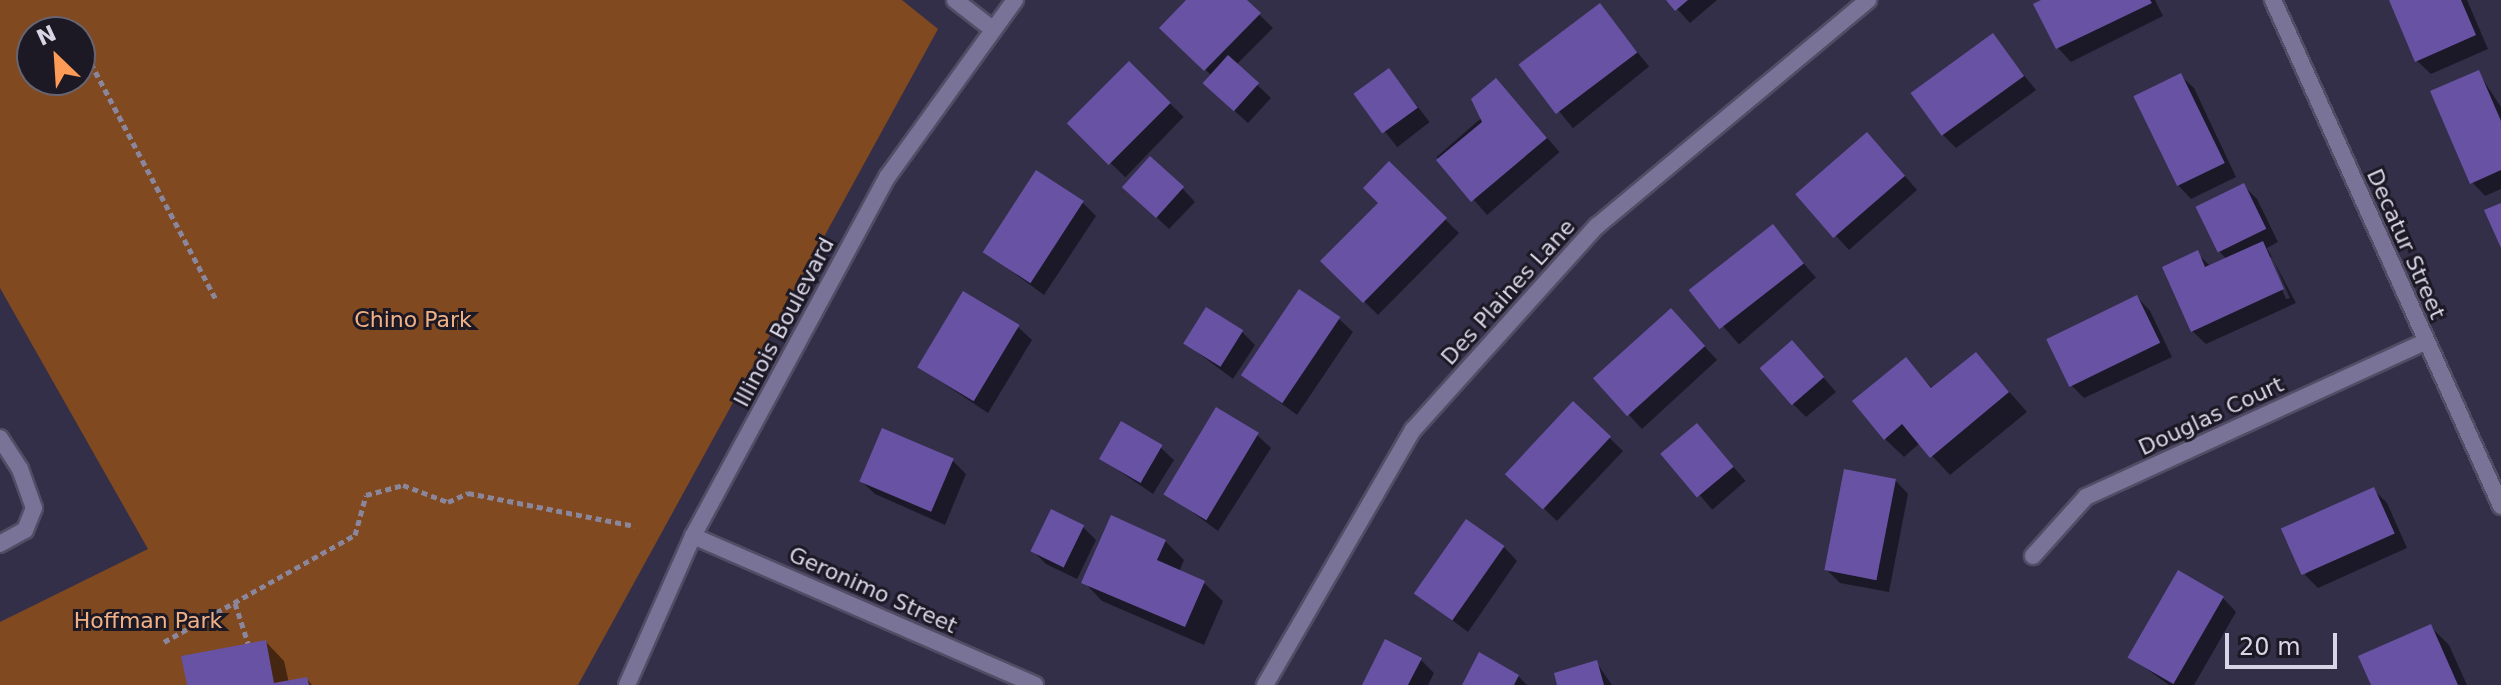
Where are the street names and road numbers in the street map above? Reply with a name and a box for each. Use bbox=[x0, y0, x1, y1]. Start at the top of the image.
street label: Decatur Street bbox=[2361, 165, 2451, 323]
street label: Des Plaines Lane bbox=[1436, 214, 1580, 370]
street label: Illinois Boulevard bbox=[728, 233, 840, 411]
street label: Douglas Court bbox=[2134, 371, 2288, 461]
street label: Geronimo Street bbox=[785, 541, 961, 639]

